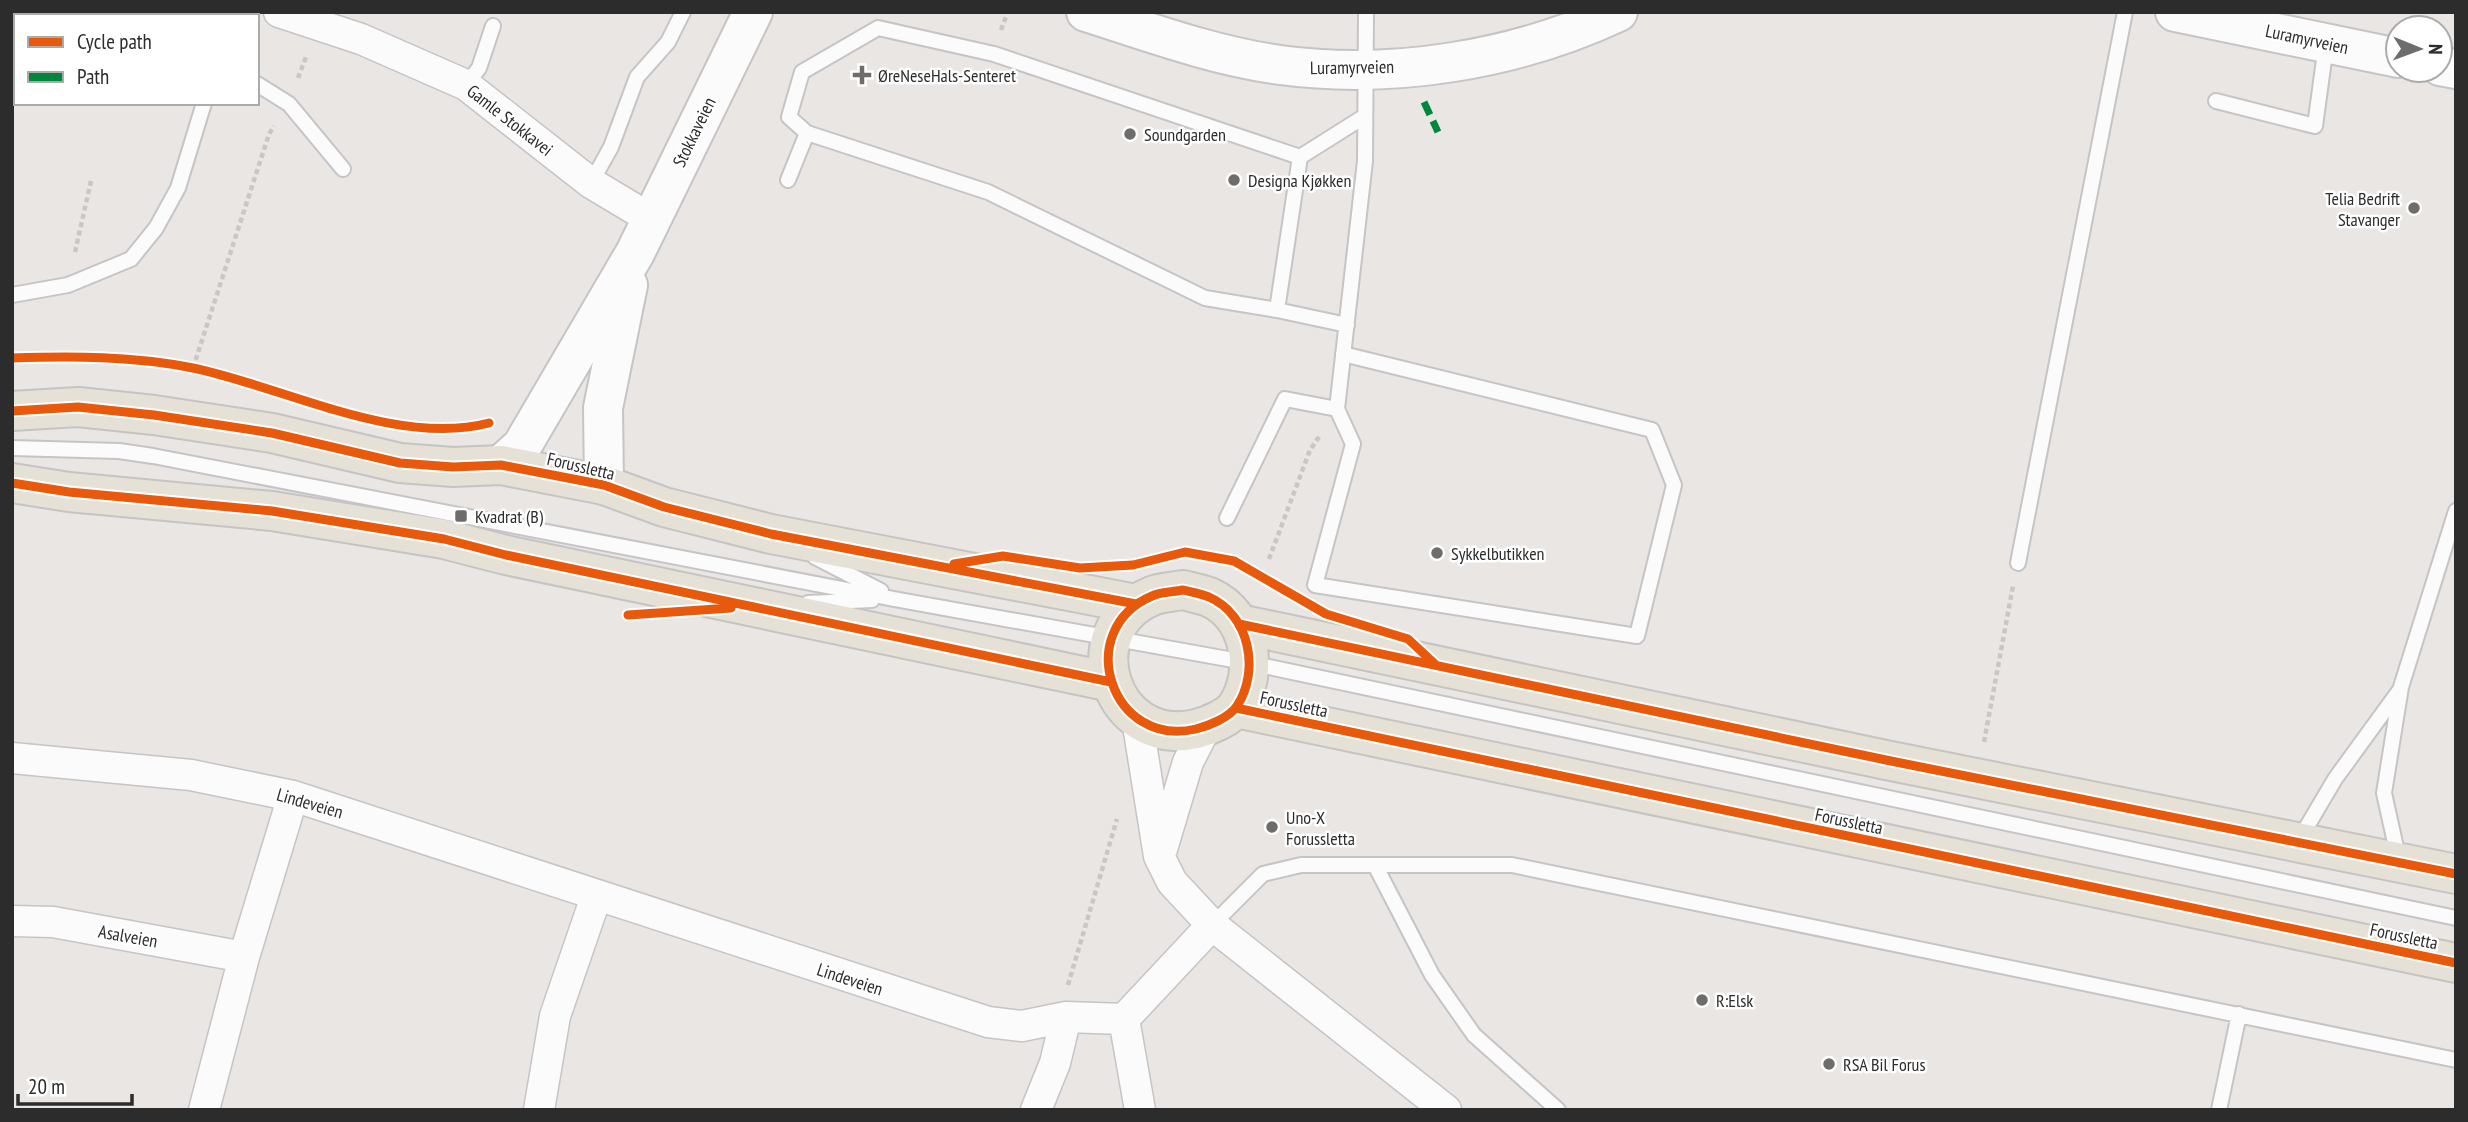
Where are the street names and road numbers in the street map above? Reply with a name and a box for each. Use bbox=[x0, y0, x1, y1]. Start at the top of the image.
street label: Luramyrveien bbox=[2263, 19, 2351, 59]
street label: Luramyrveien bbox=[1310, 55, 1394, 79]
street label: Gamle Stokkavei bbox=[462, 79, 558, 161]
street label: Stokkaveien bbox=[667, 93, 721, 171]
street label: Forussletta bbox=[545, 447, 617, 485]
street label: Forussletta bbox=[1258, 686, 1330, 722]
street label: Lindeveien bbox=[274, 783, 346, 823]
street label: Forussletta bbox=[1813, 803, 1885, 839]
street label: Forussletta bbox=[2368, 918, 2440, 954]
street label: Asalveien bbox=[97, 919, 159, 953]
street label: Lindeveien bbox=[814, 958, 886, 1000]

